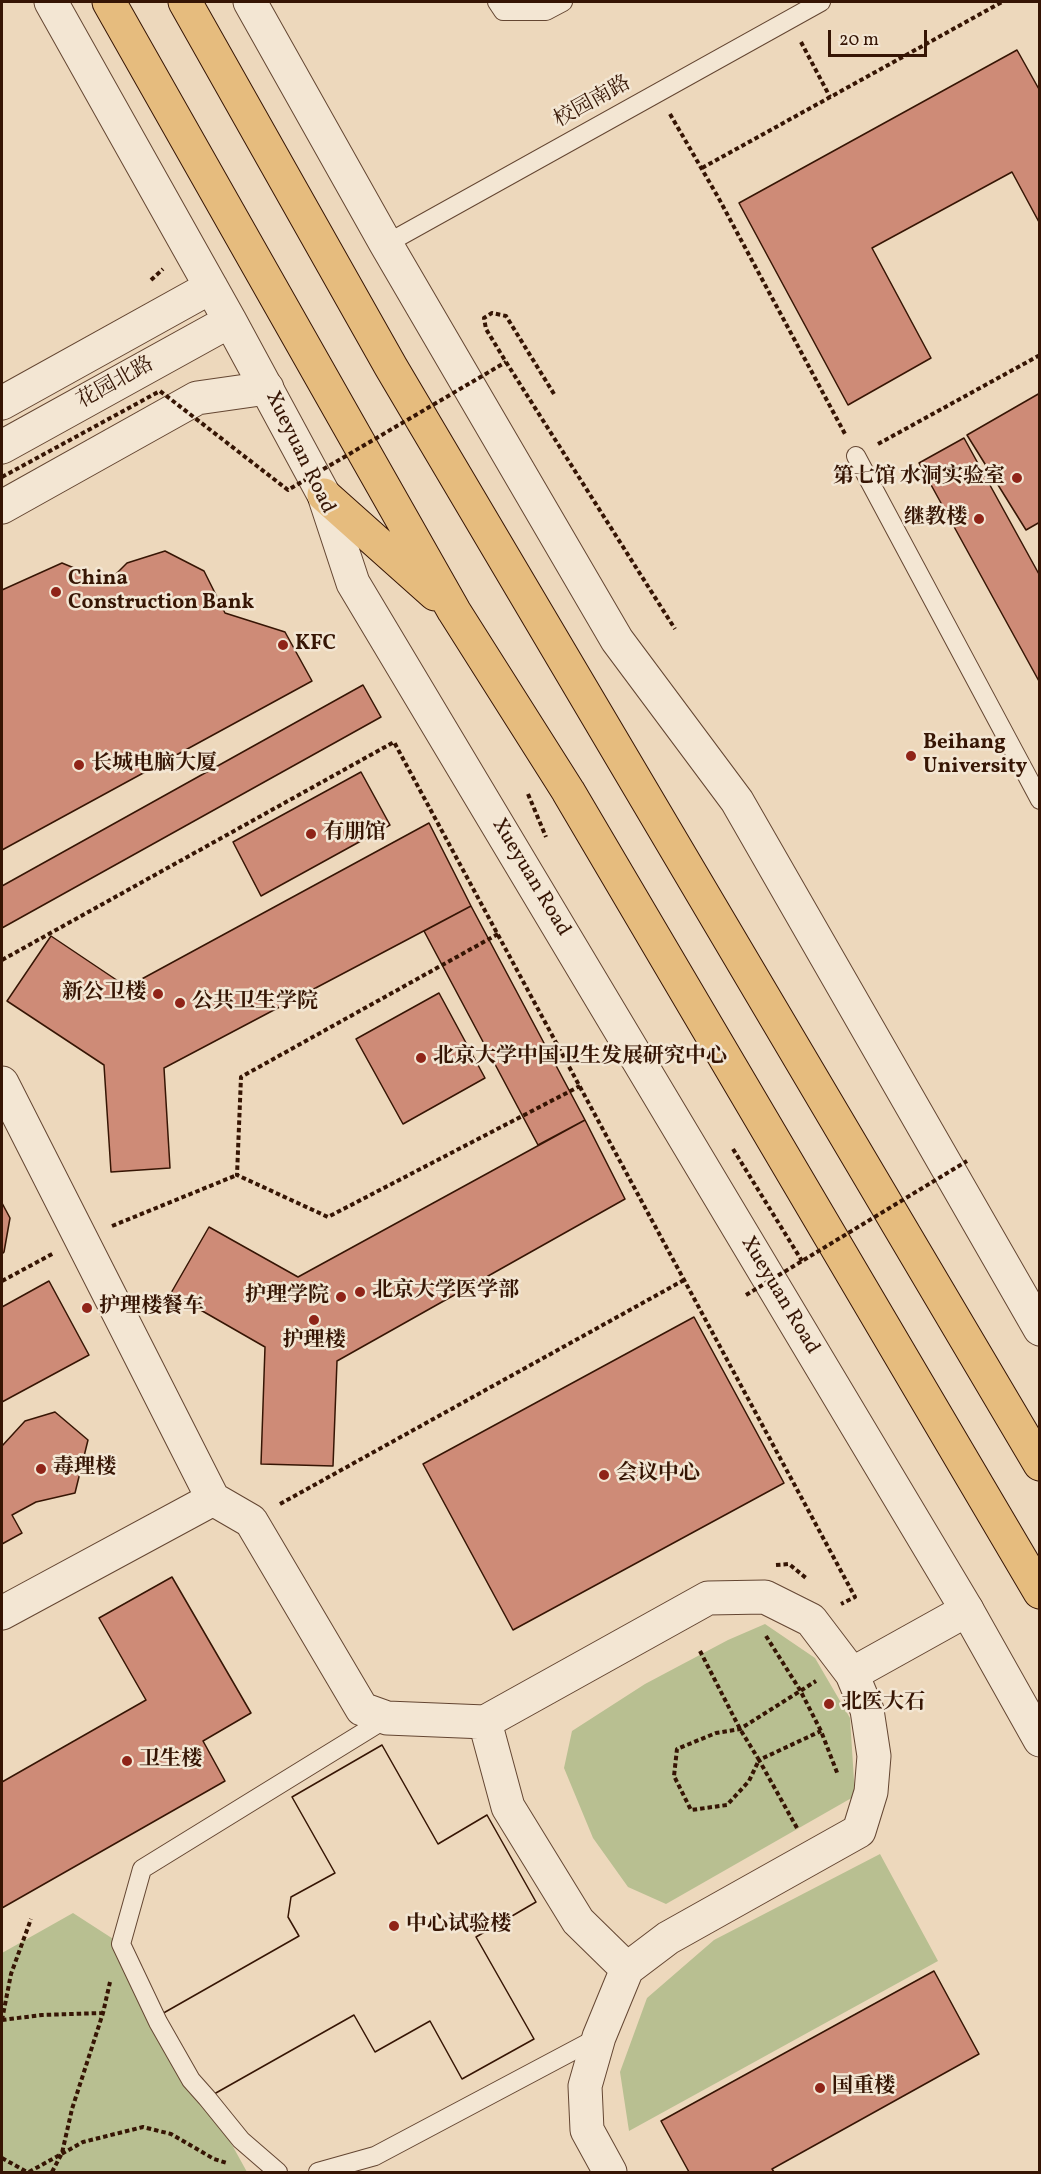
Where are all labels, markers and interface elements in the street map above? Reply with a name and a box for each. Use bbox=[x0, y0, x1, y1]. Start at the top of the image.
scale bar bbox=[831, 18, 930, 56]
text: 20 m bbox=[839, 28, 879, 53]
street label: 校园南路 bbox=[550, 72, 636, 134]
street label: 花园北路 bbox=[73, 353, 159, 415]
street label: Xueyuan Road bbox=[259, 388, 339, 518]
place label: 第七馆 水洞实验室 bbox=[833, 465, 1005, 491]
marker: 第七馆 水洞实验室 bbox=[1010, 471, 1024, 485]
place label: 继教楼 bbox=[904, 506, 967, 532]
marker: 继教楼 bbox=[972, 512, 986, 526]
place label: China Construction Bank bbox=[68, 567, 254, 617]
marker: China Construction Bank bbox=[49, 585, 63, 599]
place label: KFC bbox=[295, 632, 336, 658]
marker: KFC bbox=[276, 638, 290, 652]
place label: Beihang University bbox=[923, 731, 1027, 781]
marker: Beihang University bbox=[904, 749, 918, 763]
place label: 长城电脑大厦 bbox=[91, 752, 217, 778]
marker: 长城电脑大厦 bbox=[72, 758, 86, 772]
street label: Xueyuan Road bbox=[485, 815, 575, 941]
place label: 有朋馆 bbox=[323, 821, 386, 847]
marker: 有朋馆 bbox=[304, 827, 318, 841]
place label: 新公卫楼 bbox=[62, 981, 146, 1007]
marker: 新公卫楼 bbox=[151, 987, 165, 1001]
place label: 公共卫生学院 bbox=[192, 990, 318, 1016]
marker: 公共卫生学院 bbox=[173, 996, 187, 1010]
place label: 北京大学中国卫生发展研究中心 bbox=[433, 1045, 727, 1071]
marker: 北京大学中国卫生发展研究中心 bbox=[414, 1051, 428, 1065]
street label: Xueyuan Road bbox=[734, 1233, 824, 1359]
place label: 北京大学医学部 bbox=[372, 1279, 519, 1305]
place label: 护理学院 bbox=[245, 1284, 329, 1310]
marker: 北京大学医学部 bbox=[353, 1285, 367, 1299]
marker: 护理学院 bbox=[334, 1290, 348, 1304]
place label: 护理楼餐车 bbox=[99, 1295, 204, 1321]
marker: 护理楼餐车 bbox=[80, 1301, 94, 1315]
marker: 护理楼 bbox=[307, 1313, 321, 1327]
place label: 护理楼 bbox=[283, 1329, 345, 1355]
place label: 毒理楼 bbox=[53, 1456, 116, 1482]
marker: 毒理楼 bbox=[34, 1462, 48, 1476]
place label: 会议中心 bbox=[616, 1462, 700, 1488]
marker: 会议中心 bbox=[597, 1468, 611, 1482]
place label: 北医大石 bbox=[841, 1691, 925, 1717]
marker: 北医大石 bbox=[822, 1697, 836, 1711]
place label: 卫生楼 bbox=[139, 1748, 202, 1774]
marker: 卫生楼 bbox=[120, 1754, 134, 1768]
place label: 中心试验楼 bbox=[406, 1913, 511, 1939]
marker: 中心试验楼 bbox=[387, 1919, 401, 1933]
place label: 国重楼 bbox=[832, 2075, 895, 2101]
marker: 国重楼 bbox=[813, 2081, 827, 2095]

